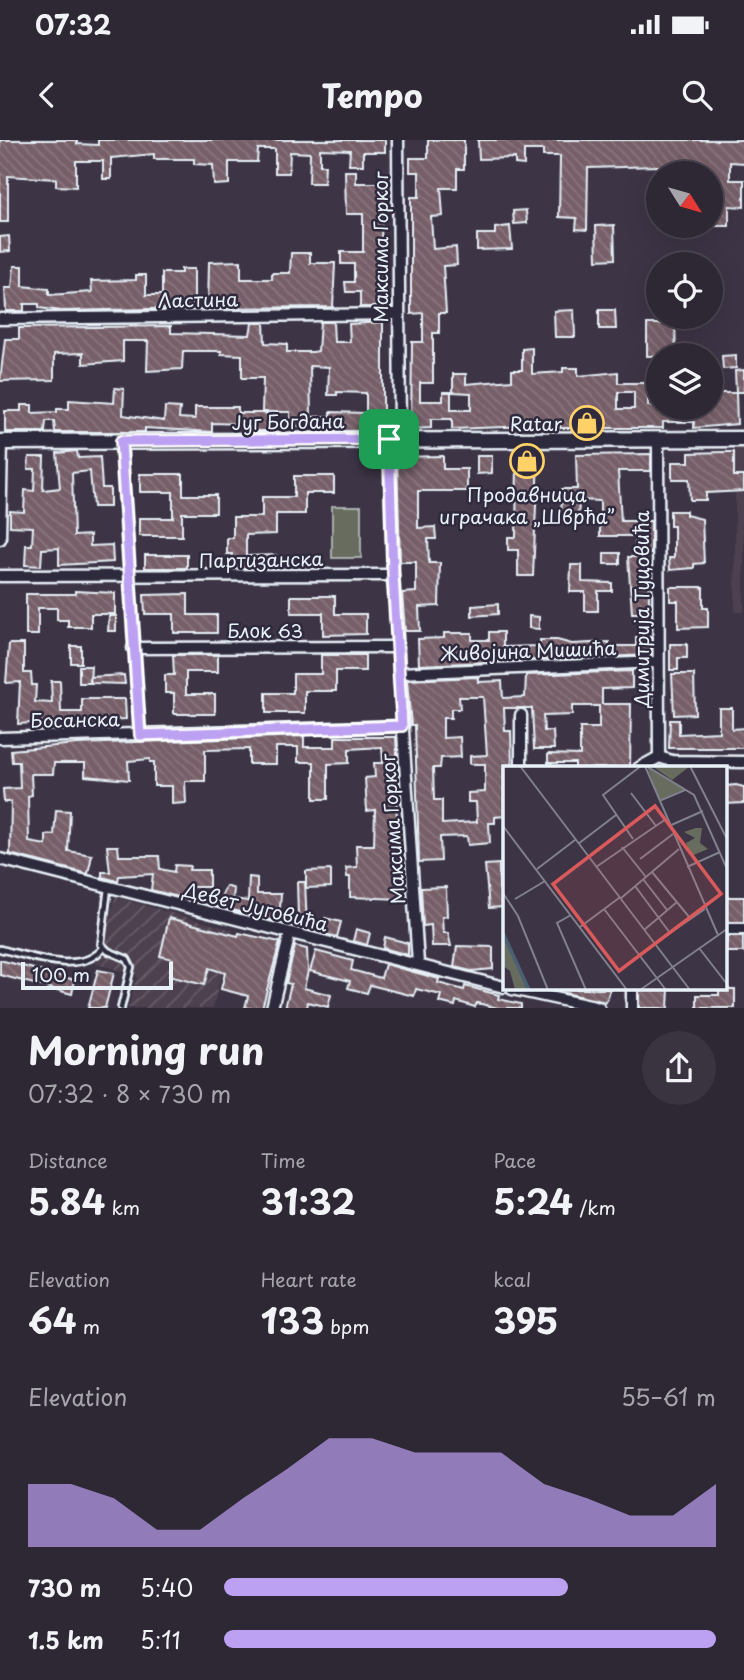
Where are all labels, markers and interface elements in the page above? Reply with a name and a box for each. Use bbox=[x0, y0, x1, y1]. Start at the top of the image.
text: 07:32 bbox=[35, 5, 111, 44]
text: Tempo bbox=[321, 71, 423, 119]
icon: back bbox=[28, 76, 66, 114]
icon: search bbox=[678, 76, 716, 114]
north arrow bbox=[646, 161, 723, 238]
map controls bbox=[646, 161, 723, 420]
street label: Максима Горког bbox=[366, 171, 394, 322]
button: locate bbox=[646, 252, 723, 329]
street label: Ластина bbox=[158, 284, 238, 314]
button: layers bbox=[646, 343, 723, 420]
shop icon: Ratar bbox=[568, 404, 606, 442]
street label: Југ Богдана bbox=[231, 406, 345, 436]
pin bbox=[359, 409, 419, 469]
place label: Ratar bbox=[510, 409, 562, 437]
icon: arrive bbox=[370, 420, 408, 458]
shop icon: Продавница играчака „Шврћа” bbox=[508, 442, 546, 480]
place label: Продавница играчака „Шврћа” bbox=[439, 480, 615, 530]
street label: Димитрија Туцовића bbox=[627, 510, 655, 708]
street label: Партизанска bbox=[199, 544, 323, 574]
street label: Блок 63 bbox=[227, 616, 303, 644]
street label: Живојина Мишића bbox=[439, 633, 617, 667]
street label: Босанска bbox=[30, 704, 120, 734]
street label: Максима Горког bbox=[373, 752, 411, 905]
inset map bbox=[503, 766, 726, 990]
street label: Девет Југовића bbox=[180, 874, 331, 937]
scale bar bbox=[21, 959, 173, 991]
text: 100 m bbox=[32, 960, 90, 988]
text: Morning run bbox=[28, 1021, 264, 1078]
button: share bbox=[642, 1031, 716, 1105]
text: 07:32 · 8 × 730 m bbox=[28, 1076, 231, 1111]
text: Distance bbox=[28, 1146, 108, 1174]
text: Time bbox=[261, 1146, 306, 1174]
text: Pace bbox=[493, 1146, 536, 1174]
text: 5.84 bbox=[28, 1174, 105, 1227]
text: 31:32 bbox=[261, 1174, 356, 1227]
text: 5:24 bbox=[493, 1174, 573, 1227]
text: km bbox=[105, 1193, 140, 1221]
text: /km bbox=[573, 1193, 616, 1221]
text: Elevation bbox=[28, 1265, 110, 1293]
text: Heart rate bbox=[261, 1265, 357, 1293]
text: kcal bbox=[493, 1265, 531, 1293]
text: 64 bbox=[28, 1293, 76, 1346]
text: 133 bbox=[261, 1293, 324, 1346]
text: 395 bbox=[493, 1293, 559, 1346]
text: m bbox=[76, 1312, 100, 1340]
text: bpm bbox=[324, 1312, 370, 1340]
text: Elevation bbox=[28, 1379, 127, 1414]
text: 55–61 m bbox=[621, 1379, 716, 1414]
text: 730 m bbox=[28, 1570, 101, 1605]
text: 5:40 bbox=[140, 1570, 193, 1605]
text: 1.5 km bbox=[28, 1622, 104, 1657]
text: 5:11 bbox=[140, 1622, 181, 1657]

